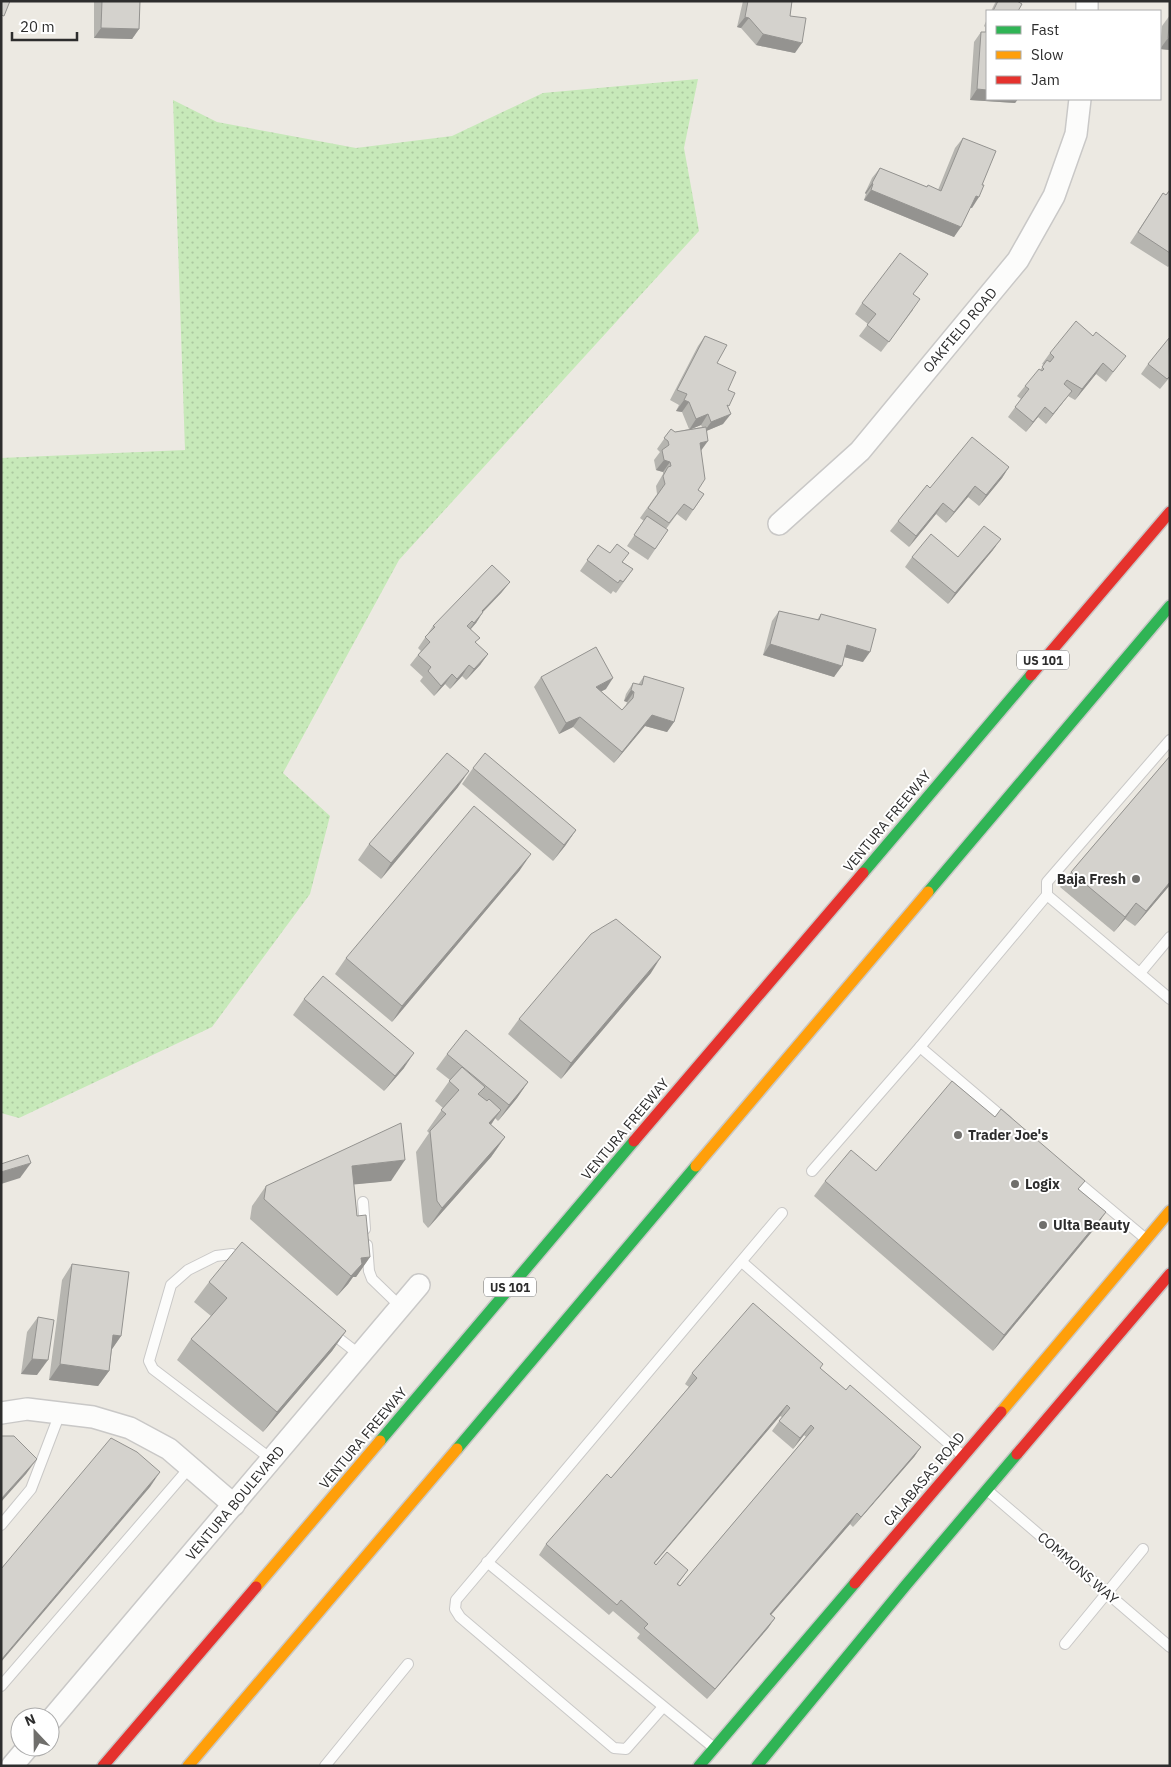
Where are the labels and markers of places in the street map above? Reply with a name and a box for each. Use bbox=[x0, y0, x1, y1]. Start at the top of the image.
place label: Baja Fresh bbox=[1057, 870, 1126, 888]
marker: Baja Fresh bbox=[1130, 873, 1142, 885]
place label: Trader Joe's bbox=[968, 1126, 1048, 1144]
marker: Trader Joe's bbox=[952, 1129, 964, 1141]
place label: Logix bbox=[1025, 1175, 1060, 1193]
marker: Logix bbox=[1009, 1178, 1021, 1190]
place label: Ulta Beauty bbox=[1053, 1216, 1130, 1234]
marker: Ulta Beauty bbox=[1037, 1219, 1049, 1231]

